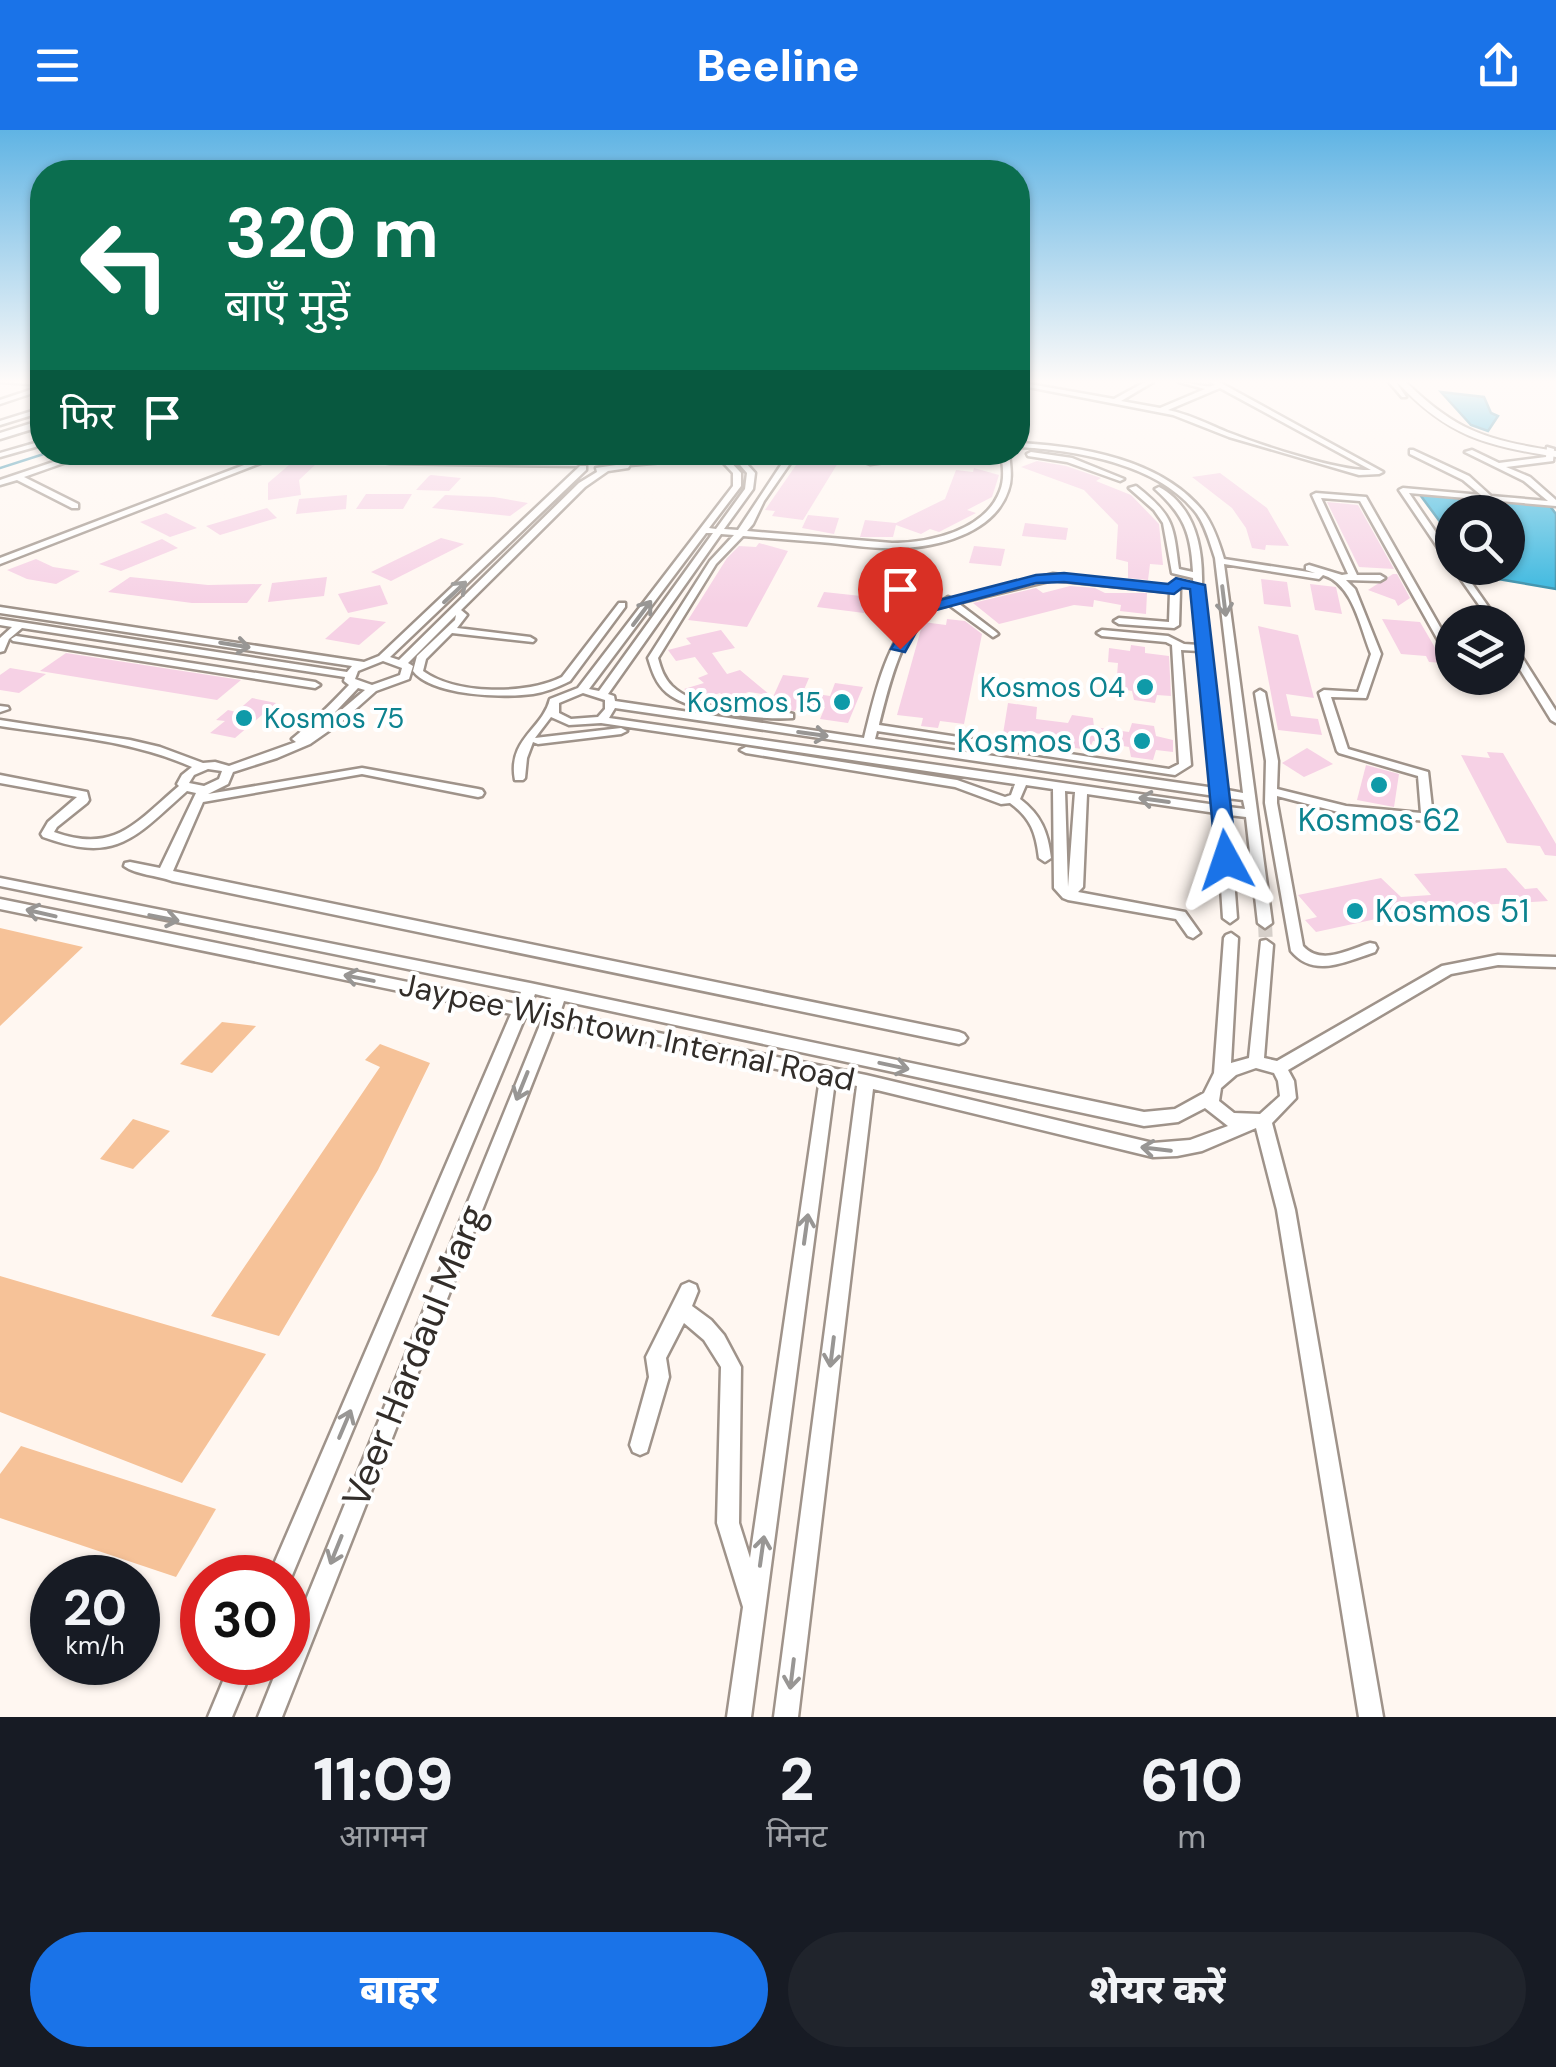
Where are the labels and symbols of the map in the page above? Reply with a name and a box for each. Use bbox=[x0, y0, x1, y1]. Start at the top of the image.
pin bbox=[858, 547, 943, 650]
one-way arrow bbox=[442, 581, 467, 604]
one-way arrow bbox=[1215, 584, 1234, 616]
one-way arrow bbox=[632, 600, 653, 627]
one-way arrow bbox=[218, 637, 251, 655]
place label: Kosmos 04 bbox=[980, 669, 1125, 706]
marker: Kosmos 04 bbox=[1134, 676, 1156, 698]
place label: Kosmos 15 bbox=[687, 684, 822, 721]
marker: Kosmos 15 bbox=[831, 691, 853, 713]
place label: Kosmos 75 bbox=[264, 700, 404, 737]
marker: Kosmos 75 bbox=[233, 707, 255, 729]
place label: Kosmos 03 bbox=[956, 720, 1122, 762]
one-way arrow bbox=[796, 725, 828, 743]
marker: Kosmos 03 bbox=[1131, 730, 1153, 752]
marker: Kosmos 62 bbox=[1368, 774, 1390, 796]
one-way arrow bbox=[1138, 791, 1170, 809]
place label: Kosmos 62 bbox=[1298, 799, 1460, 841]
position arrow bbox=[1174, 808, 1278, 912]
place label: Kosmos 51 bbox=[1375, 890, 1529, 932]
marker: Kosmos 51 bbox=[1344, 900, 1366, 922]
one-way arrow bbox=[26, 903, 58, 921]
one-way arrow bbox=[147, 909, 179, 928]
street label: Jaypee Wishtown Internal Road bbox=[395, 963, 859, 1101]
one-way arrow bbox=[344, 967, 376, 986]
one-way arrow bbox=[877, 1058, 909, 1077]
one-way arrow bbox=[512, 1070, 530, 1100]
one-way arrow bbox=[1140, 1139, 1172, 1158]
street label: Veer Hardaul Marg bbox=[330, 1197, 498, 1515]
one-way arrow bbox=[798, 1213, 816, 1246]
one-way arrow bbox=[822, 1335, 841, 1367]
one-way arrow bbox=[337, 1409, 355, 1440]
one-way arrow bbox=[326, 1534, 344, 1565]
one-way arrow bbox=[753, 1535, 771, 1568]
speed limit sign: 30 bbox=[180, 1555, 310, 1685]
one-way arrow bbox=[782, 1658, 801, 1690]

